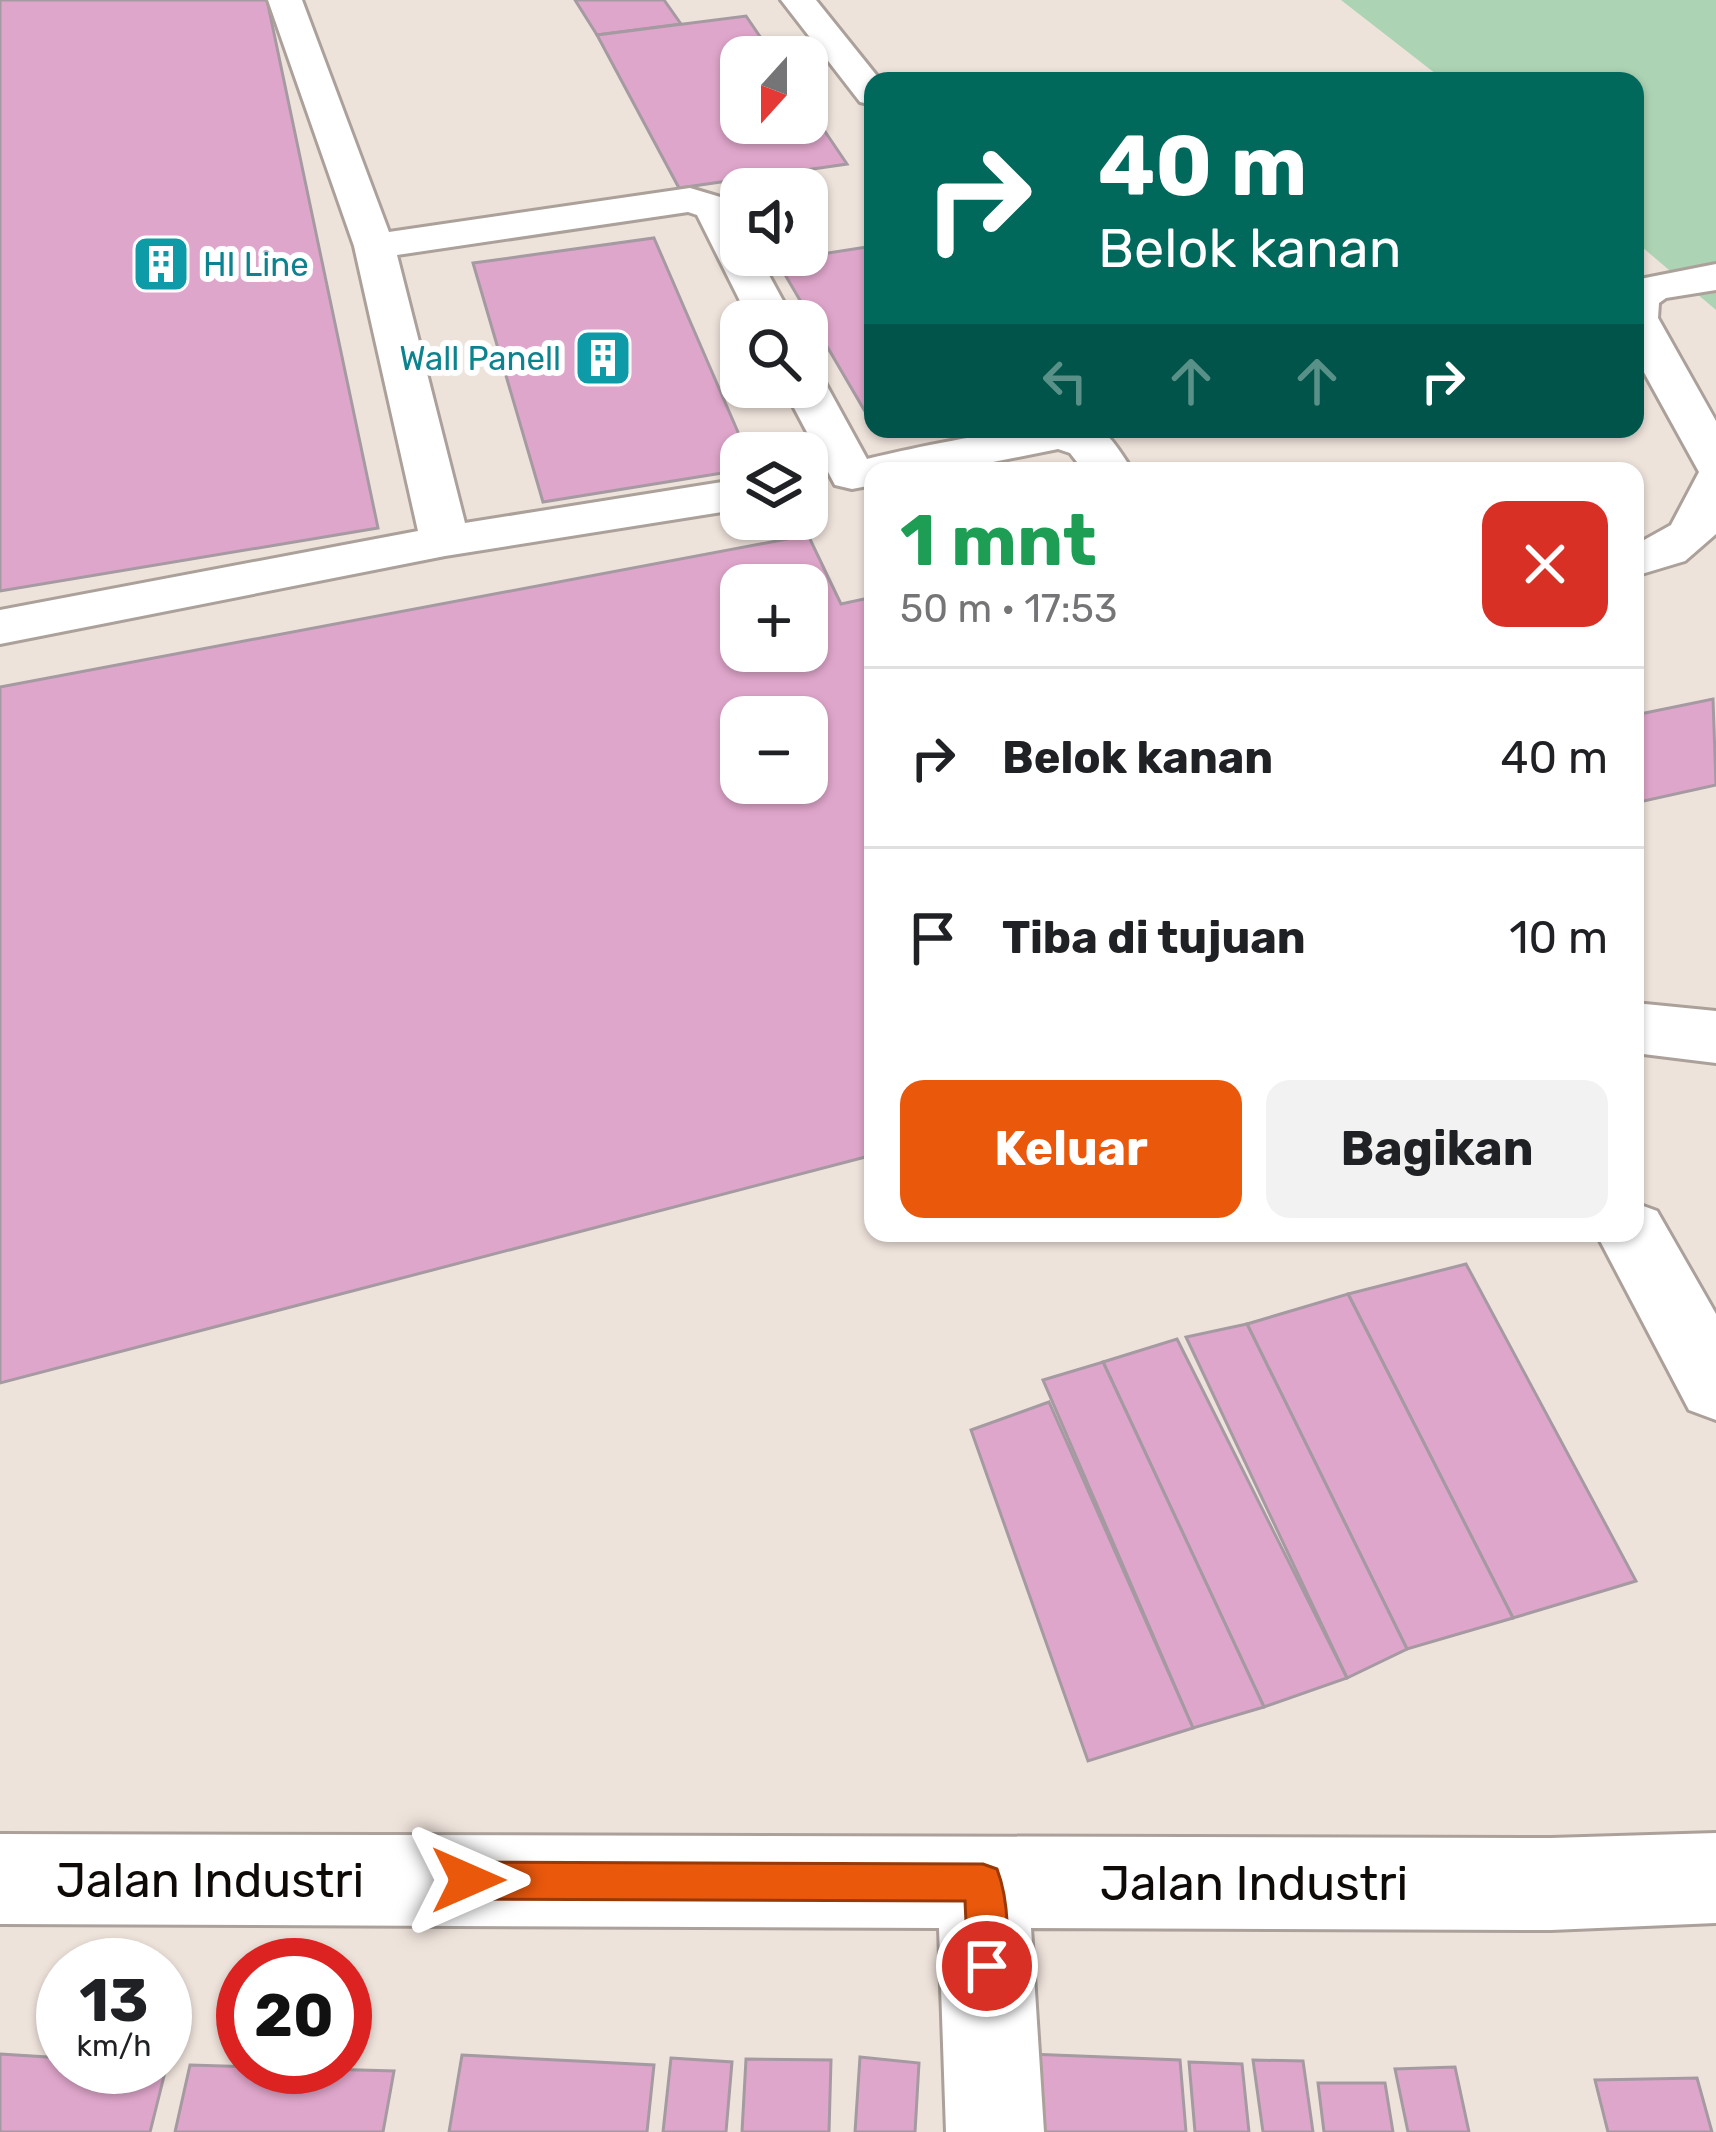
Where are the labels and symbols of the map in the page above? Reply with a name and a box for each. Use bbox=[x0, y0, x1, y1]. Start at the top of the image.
north arrow bbox=[720, 36, 828, 144]
building icon: HI Line bbox=[130, 233, 192, 295]
place label: HI Line bbox=[203, 245, 309, 284]
building icon: Wall Panell bbox=[572, 327, 634, 389]
place label: Wall Panell bbox=[399, 339, 561, 378]
position arrow bbox=[405, 1817, 531, 1943]
street label: Jalan Industri bbox=[56, 1852, 364, 1909]
street label: Jalan Industri bbox=[1100, 1855, 1408, 1912]
pin bbox=[936, 1915, 1038, 2017]
speed limit sign: 20 bbox=[216, 1938, 372, 2094]

